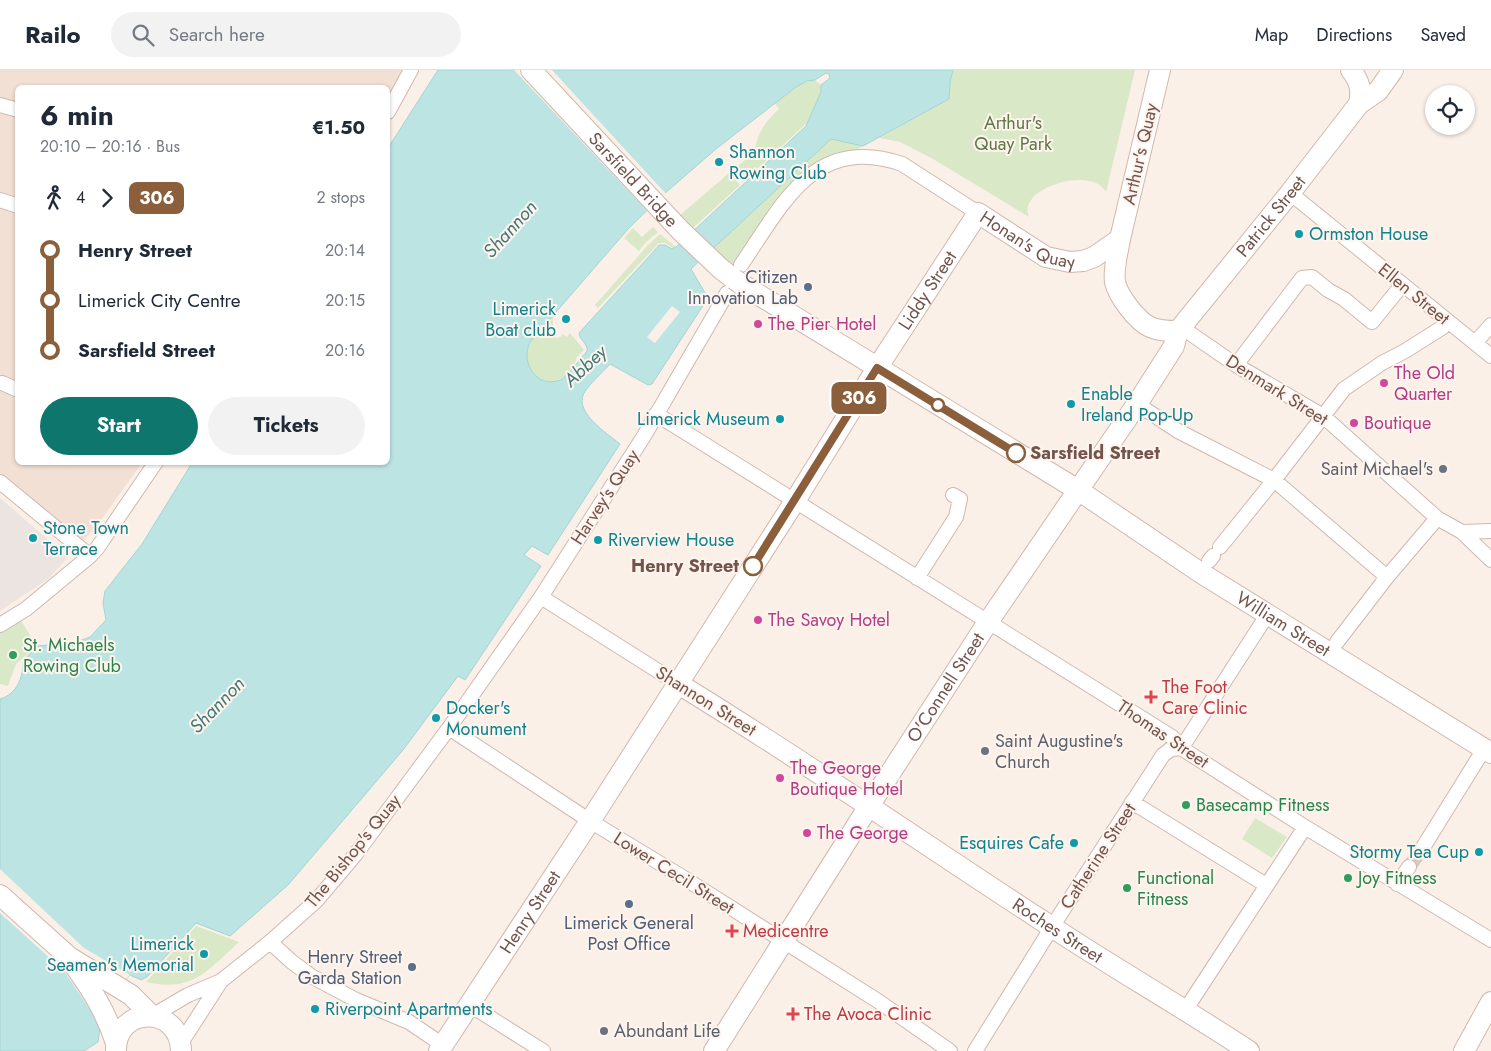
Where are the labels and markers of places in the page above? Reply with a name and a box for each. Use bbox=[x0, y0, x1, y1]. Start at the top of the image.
place label: Shannon Rowing Club bbox=[729, 139, 827, 186]
marker: Shannon Rowing Club bbox=[713, 156, 725, 168]
place label: Ormston House bbox=[1309, 221, 1428, 247]
marker: Ormston House bbox=[1293, 228, 1305, 240]
place label: Citizen Innovation Lab bbox=[688, 264, 798, 311]
marker: Citizen Innovation Lab bbox=[802, 281, 814, 293]
place label: Limerick Boat club bbox=[485, 296, 556, 343]
place label: The Pier Hotel bbox=[768, 311, 876, 337]
marker: Limerick Boat club bbox=[560, 313, 572, 325]
marker: The Pier Hotel bbox=[752, 318, 764, 330]
place label: The Old Quarter bbox=[1394, 360, 1455, 407]
marker: The Old Quarter bbox=[1378, 377, 1390, 389]
place label: Enable Ireland Pop-Up bbox=[1081, 381, 1193, 428]
unlabelled marker bbox=[931, 398, 945, 412]
marker: Enable Ireland Pop-Up bbox=[1065, 398, 1077, 410]
place label: Limerick Museum bbox=[637, 406, 770, 432]
place label: Boutique bbox=[1364, 410, 1431, 436]
marker: Limerick Museum bbox=[774, 413, 786, 425]
marker: Boutique bbox=[1348, 417, 1360, 429]
place label: Sarsfield Street bbox=[1030, 440, 1160, 466]
marker: Sarsfield Street bbox=[1006, 443, 1026, 463]
place label: Saint Michael's bbox=[1321, 456, 1433, 482]
marker: Saint Michael's bbox=[1437, 463, 1449, 475]
place label: Stone Town Terrace bbox=[43, 515, 129, 562]
place label: Riverview House bbox=[608, 527, 734, 553]
marker: Stone Town Terrace bbox=[27, 532, 39, 544]
marker: Riverview House bbox=[592, 534, 604, 546]
place label: Henry Street bbox=[631, 553, 739, 579]
marker: Henry Street bbox=[743, 556, 763, 576]
place label: The Savoy Hotel bbox=[768, 607, 890, 633]
marker: The Savoy Hotel bbox=[752, 614, 764, 626]
place label: St. Michaels Rowing Club bbox=[23, 632, 121, 679]
marker: St. Michaels Rowing Club bbox=[7, 649, 19, 661]
place label: The Foot Care Clinic bbox=[1162, 674, 1247, 721]
marker: The Foot Care Clinic bbox=[1144, 690, 1158, 704]
place label: Docker's Monument bbox=[446, 695, 527, 742]
marker: Docker's Monument bbox=[430, 712, 442, 724]
place label: Saint Augustine's Church bbox=[995, 728, 1123, 775]
marker: Saint Augustine's Church bbox=[979, 745, 991, 757]
place label: The George Boutique Hotel bbox=[790, 755, 903, 802]
marker: The George Boutique Hotel bbox=[774, 772, 786, 784]
place label: Basecamp Fitness bbox=[1196, 792, 1329, 818]
marker: Basecamp Fitness bbox=[1180, 799, 1192, 811]
place label: The George bbox=[817, 820, 908, 846]
marker: The George bbox=[801, 827, 813, 839]
place label: Esquires Cafe bbox=[959, 830, 1064, 856]
marker: Esquires Cafe bbox=[1068, 837, 1080, 849]
place label: Stormy Tea Cup bbox=[1350, 839, 1469, 865]
marker: Stormy Tea Cup bbox=[1473, 846, 1485, 858]
place label: Functional Fitness bbox=[1137, 865, 1214, 912]
place label: Joy Fitness bbox=[1356, 865, 1436, 891]
marker: Joy Fitness bbox=[1342, 872, 1354, 884]
marker: Functional Fitness bbox=[1121, 882, 1133, 894]
marker: Limerick General Post Office bbox=[623, 898, 635, 910]
place label: Limerick General Post Office bbox=[564, 910, 694, 957]
place label: Medicentre bbox=[743, 918, 829, 944]
marker: Medicentre bbox=[725, 924, 739, 938]
place label: Limerick Seamen's Memorial bbox=[47, 931, 194, 978]
place label: Henry Street Garda Station bbox=[298, 944, 403, 991]
marker: Limerick Seamen's Memorial bbox=[198, 948, 210, 960]
marker: Henry Street Garda Station bbox=[406, 961, 418, 973]
place label: Riverpoint Apartments bbox=[325, 996, 492, 1022]
place label: The Avoca Clinic bbox=[804, 1001, 932, 1027]
marker: Riverpoint Apartments bbox=[309, 1003, 321, 1015]
marker: The Avoca Clinic bbox=[786, 1007, 800, 1021]
place label: Abundant Life bbox=[614, 1018, 720, 1044]
marker: Abundant Life bbox=[598, 1025, 610, 1037]

